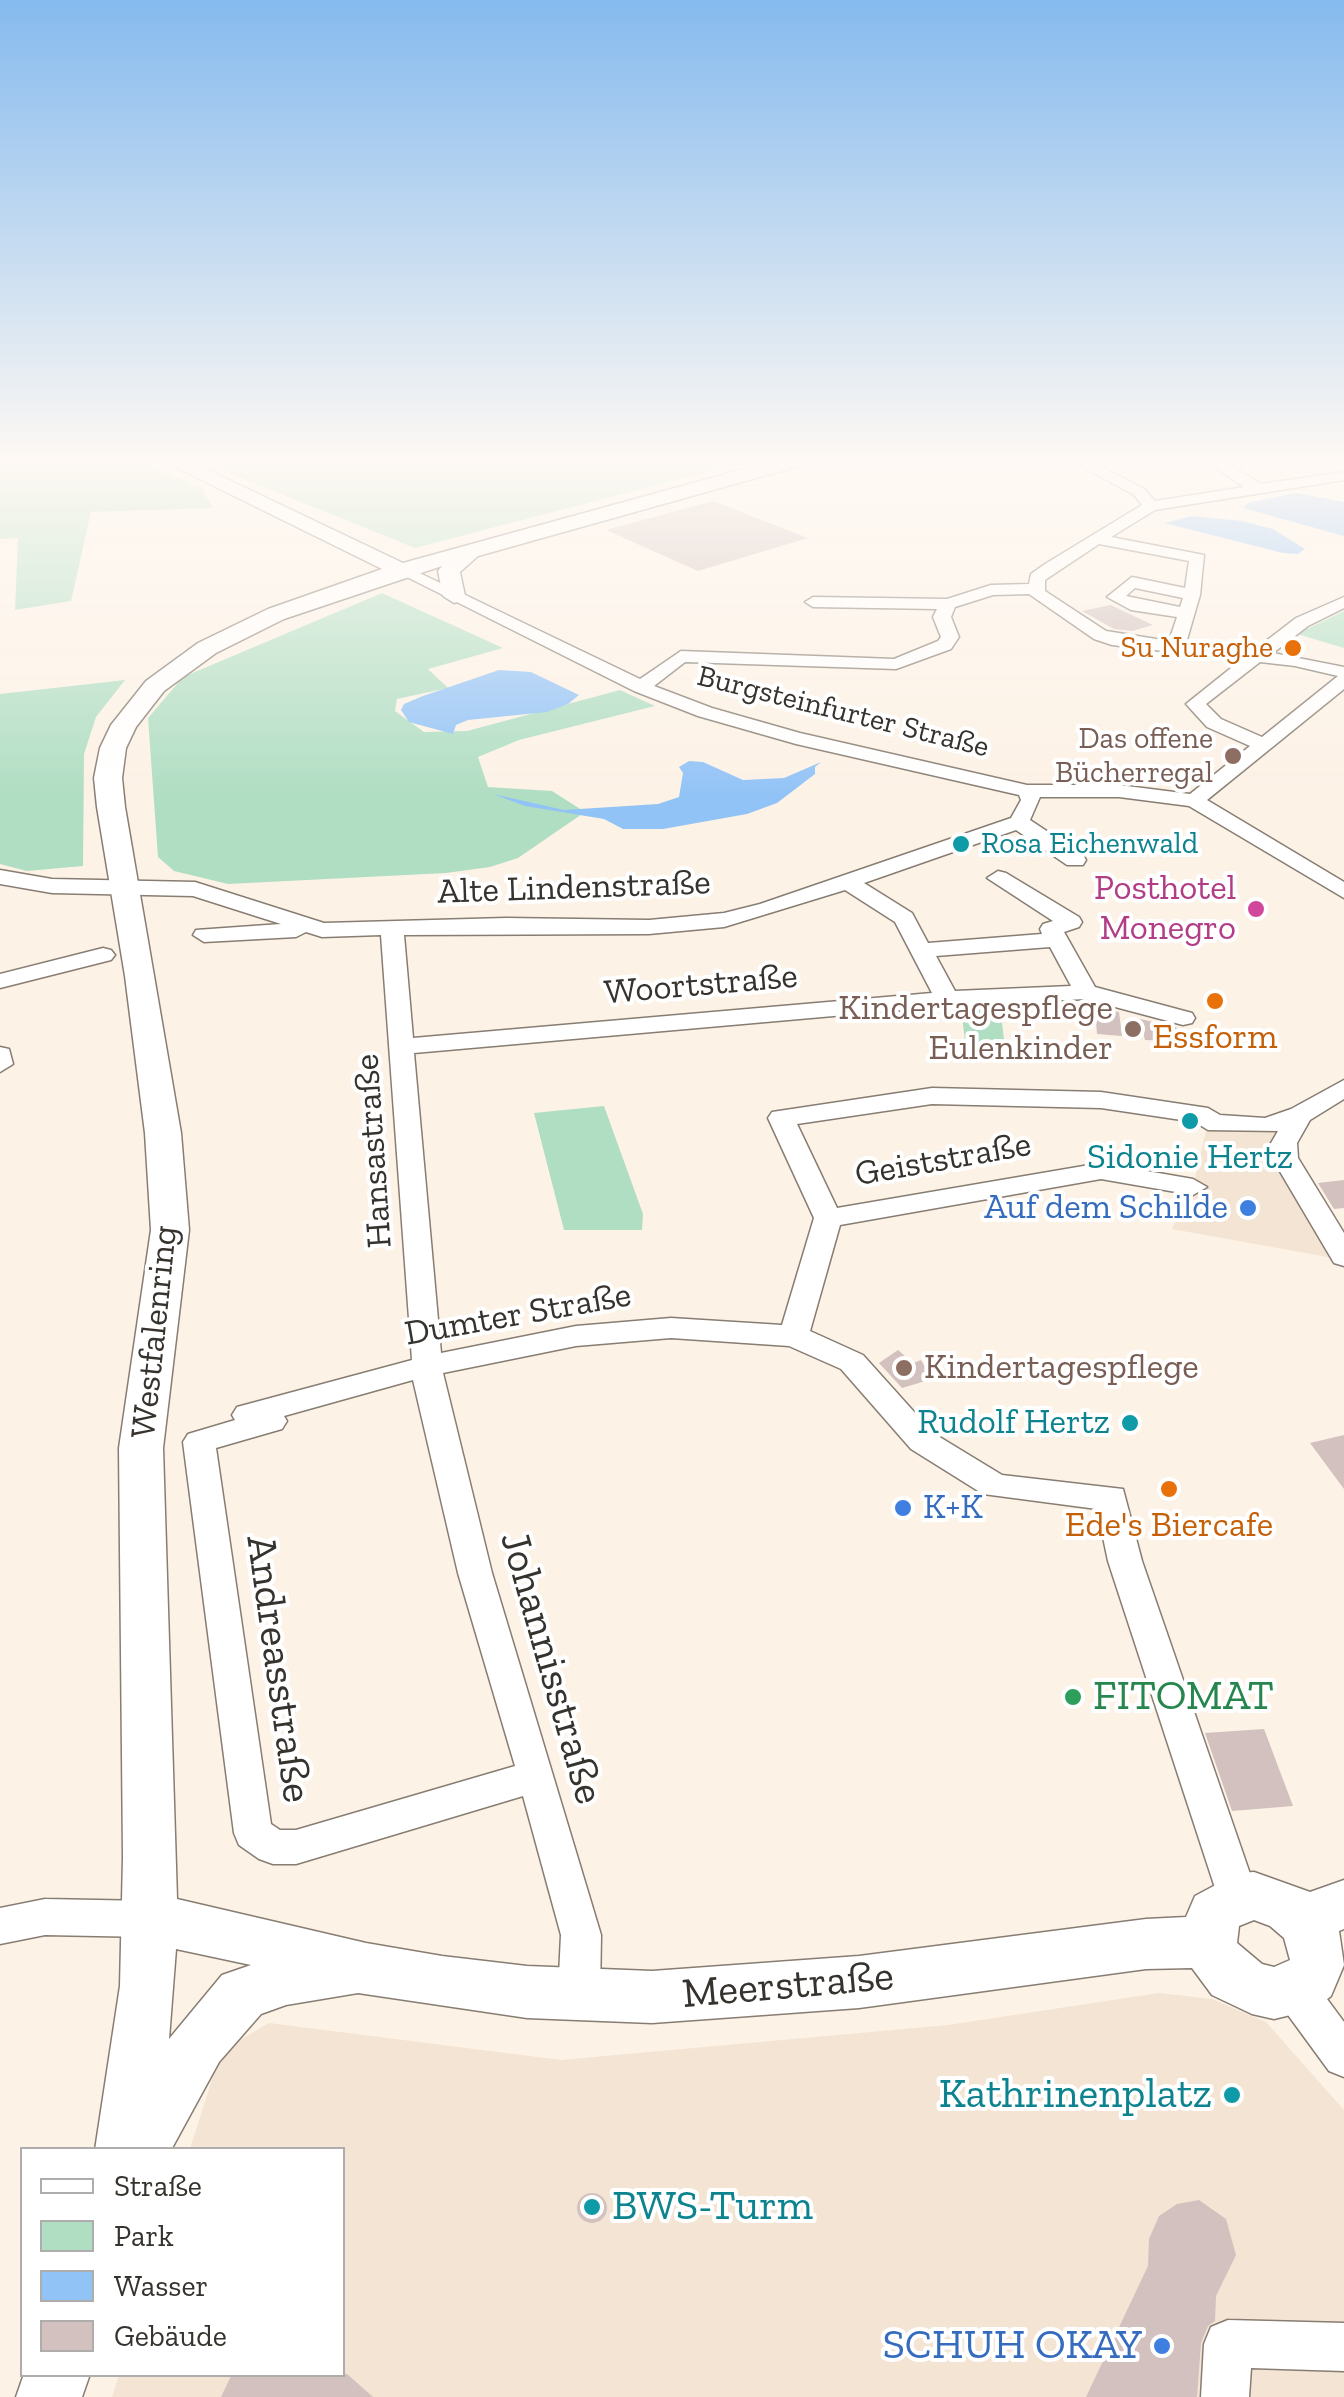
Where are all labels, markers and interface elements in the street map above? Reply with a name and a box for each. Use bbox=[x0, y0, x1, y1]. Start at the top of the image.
place label: Su Nuraghe bbox=[1121, 630, 1273, 666]
marker: Su Nuraghe bbox=[1282, 637, 1304, 659]
street label: Burgsteinfurter Straße bbox=[693, 658, 993, 766]
place label: Das offene Bücherregal bbox=[1055, 721, 1213, 792]
marker: Das offene Bücherregal bbox=[1222, 745, 1244, 767]
place label: Rosa Eichenwald bbox=[981, 826, 1198, 862]
marker: Rosa Eichenwald bbox=[950, 833, 972, 855]
street label: Alte Lindenstraße bbox=[437, 862, 711, 914]
place label: Posthotel Monegro bbox=[1094, 868, 1236, 950]
marker: Posthotel Monegro bbox=[1245, 898, 1267, 920]
street label: Woortstraße bbox=[603, 956, 799, 1014]
place label: Kindertagespflege Eulenkinder bbox=[838, 988, 1113, 1070]
marker: Essform bbox=[1204, 990, 1226, 1012]
place label: Essform bbox=[1152, 1017, 1278, 1059]
marker: Kindertagespflege Eulenkinder bbox=[1122, 1018, 1144, 1040]
street label: Hansastraße bbox=[346, 1053, 402, 1249]
marker: Sidonie Hertz bbox=[1179, 1110, 1201, 1132]
street label: Geiststraße bbox=[852, 1124, 1034, 1196]
place label: Sidonie Hertz bbox=[1087, 1137, 1293, 1179]
place label: Auf dem Schilde bbox=[984, 1187, 1228, 1229]
marker: Auf dem Schilde bbox=[1237, 1197, 1259, 1219]
street label: Westfalenring bbox=[123, 1224, 187, 1440]
street label: Dumter Straße bbox=[402, 1274, 634, 1356]
place label: Kindertagespflege bbox=[924, 1347, 1199, 1389]
marker: Kindertagespflege bbox=[893, 1357, 915, 1379]
place label: Rudolf Hertz bbox=[917, 1402, 1110, 1444]
marker: Rudolf Hertz bbox=[1119, 1412, 1141, 1434]
marker: Ede's Biercafe bbox=[1158, 1478, 1180, 1500]
place label: K+K bbox=[923, 1487, 983, 1529]
marker: K+K bbox=[892, 1497, 914, 1519]
place label: Ede's Biercafe bbox=[1065, 1505, 1273, 1547]
street label: Johannisstraße bbox=[488, 1526, 614, 1810]
street label: Andreasstraße bbox=[234, 1532, 322, 1806]
place label: FITOMAT bbox=[1093, 1672, 1274, 1722]
marker: FITOMAT bbox=[1062, 1686, 1084, 1708]
street label: Meerstraße bbox=[680, 1952, 896, 2020]
place label: Kathrinenplatz bbox=[939, 2070, 1212, 2120]
marker: Kathrinenplatz bbox=[1221, 2084, 1243, 2106]
legend bbox=[20, 2147, 345, 2377]
text: Straße bbox=[114, 2168, 202, 2204]
place label: BWS-Turm bbox=[612, 2182, 813, 2232]
marker: BWS-Turm bbox=[581, 2196, 603, 2218]
text: Park bbox=[114, 2218, 174, 2254]
text: Wasser bbox=[114, 2268, 208, 2304]
text: Gebäude bbox=[114, 2318, 227, 2354]
place label: SCHUH OKAY bbox=[882, 2321, 1142, 2371]
marker: SCHUH OKAY bbox=[1151, 2335, 1173, 2357]

